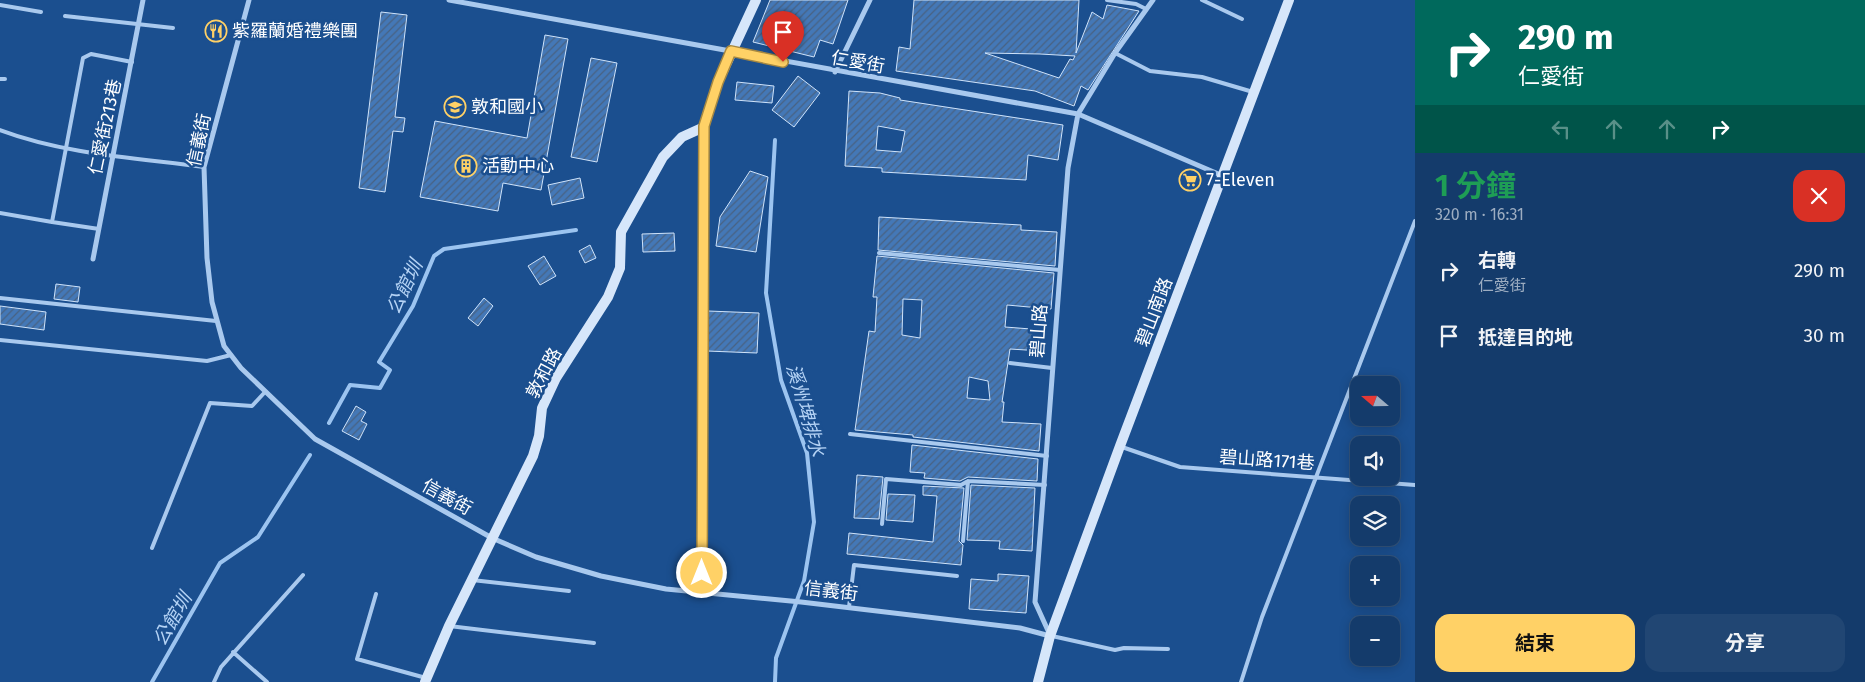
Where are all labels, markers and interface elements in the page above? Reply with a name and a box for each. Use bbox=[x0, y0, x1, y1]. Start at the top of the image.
pin bbox=[762, 11, 804, 62]
text: 290 m bbox=[1518, 16, 1614, 58]
icon: arrive bbox=[769, 18, 797, 46]
restaurant icon: 紫羅蘭婚禮樂團 bbox=[204, 19, 228, 43]
place label: 紫羅蘭婚禮樂團 bbox=[232, 20, 358, 42]
icon: right bbox=[1435, 20, 1500, 85]
street label: 仁愛街 bbox=[830, 46, 886, 78]
text: 仁愛街 bbox=[1518, 63, 1584, 90]
street label: 仁愛街213巷 bbox=[84, 77, 126, 177]
school or university icon: 敦和國小 bbox=[443, 95, 467, 119]
place label: 敦和國小 bbox=[471, 96, 543, 118]
street label: 信義街 bbox=[183, 111, 215, 169]
icon: left bbox=[1547, 115, 1575, 143]
icon: ahead bbox=[1600, 115, 1628, 143]
icon: ahead bbox=[1653, 115, 1681, 143]
icon: right bbox=[1706, 115, 1734, 143]
building icon: 活動中心 bbox=[454, 154, 478, 178]
place label: 活動中心 bbox=[482, 155, 554, 177]
supermarket icon: 7-Eleven bbox=[1178, 168, 1202, 192]
text: 1 分鐘 bbox=[1435, 168, 1516, 204]
place label: 7-Eleven bbox=[1206, 169, 1275, 191]
button: close bbox=[1793, 170, 1845, 222]
text: 320 m · 16:31 bbox=[1435, 205, 1524, 224]
text: 右轉 bbox=[1478, 249, 1516, 272]
water label: 公館圳 bbox=[382, 254, 429, 318]
icon: right bbox=[1435, 257, 1463, 285]
text: 290 m bbox=[1794, 259, 1845, 282]
street label: 碧山南路 bbox=[1131, 274, 1177, 350]
text: 仁愛街 bbox=[1478, 276, 1526, 295]
street label: 碧山路 bbox=[1026, 303, 1052, 359]
icon: arrive bbox=[1435, 322, 1463, 350]
text: 30 m bbox=[1804, 324, 1845, 347]
text: 抵達目的地 bbox=[1478, 326, 1573, 349]
street label: 敦和路 bbox=[522, 344, 566, 402]
water label: 溪州埤排水 bbox=[781, 361, 830, 460]
north arrow bbox=[1350, 376, 1400, 426]
map controls bbox=[1350, 376, 1400, 666]
button: sound bbox=[1350, 436, 1400, 486]
street label: 碧山路171巷 bbox=[1219, 446, 1315, 474]
street label: 信義街 bbox=[418, 474, 476, 520]
button: layers bbox=[1350, 496, 1400, 546]
position arrow bbox=[675, 546, 727, 598]
button: + bbox=[1350, 556, 1400, 606]
street label: 信義街 bbox=[803, 577, 859, 605]
water label: 公館圳 bbox=[148, 586, 198, 650]
button: 結束 bbox=[1435, 614, 1635, 672]
button: 分享 bbox=[1645, 614, 1845, 672]
button: − bbox=[1350, 616, 1400, 666]

